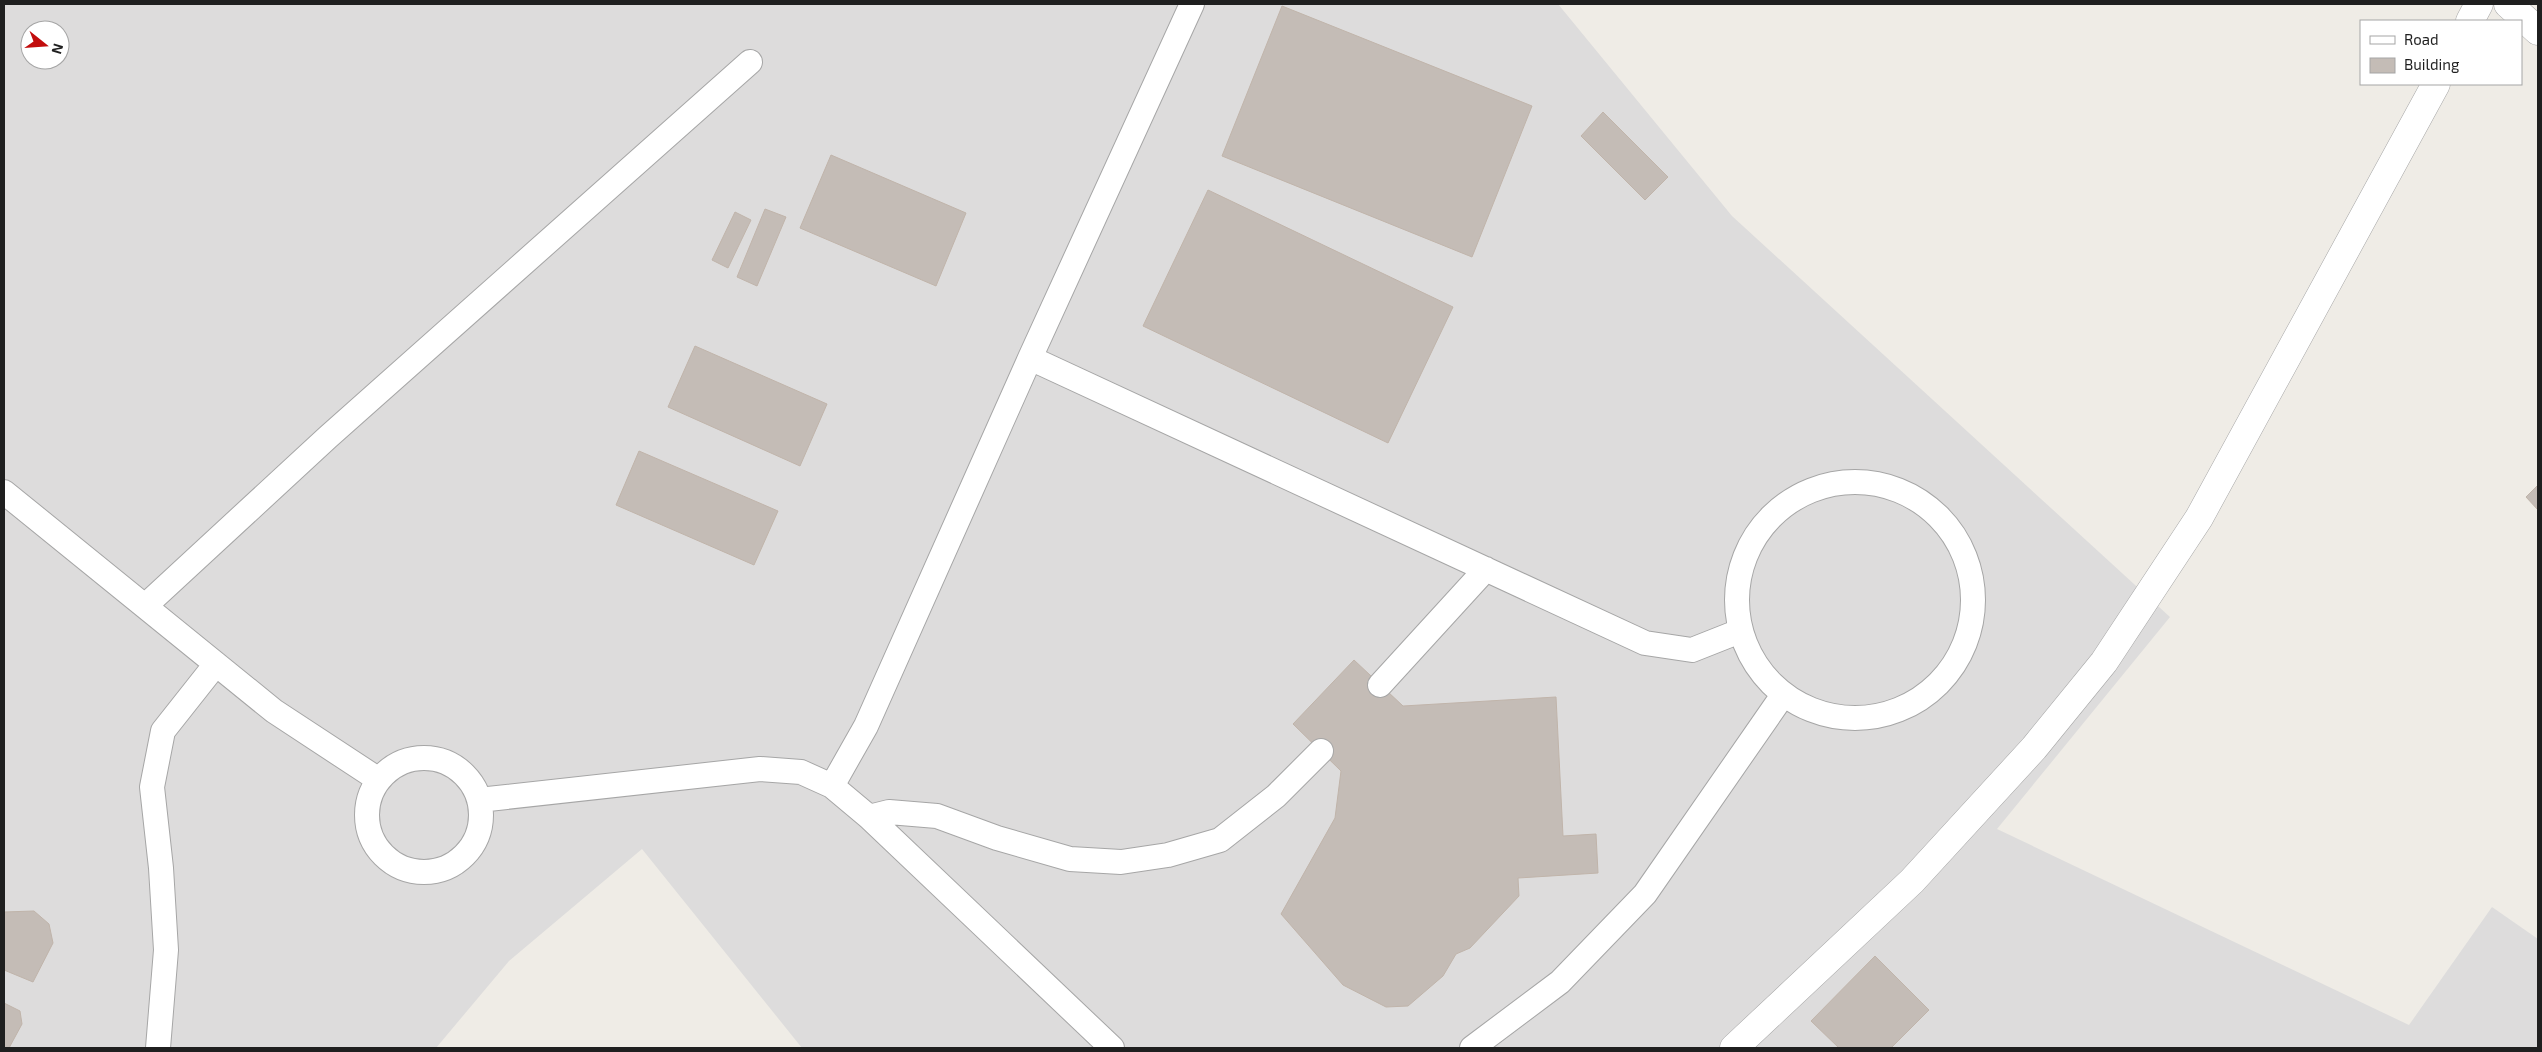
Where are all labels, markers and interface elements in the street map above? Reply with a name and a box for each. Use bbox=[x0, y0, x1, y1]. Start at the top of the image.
north arrow bbox=[20, 20, 70, 70]
legend bbox=[2360, 20, 2522, 85]
text: Road bbox=[2404, 30, 2439, 48]
text: N bbox=[48, 42, 68, 56]
text: Building bbox=[2404, 55, 2460, 73]

